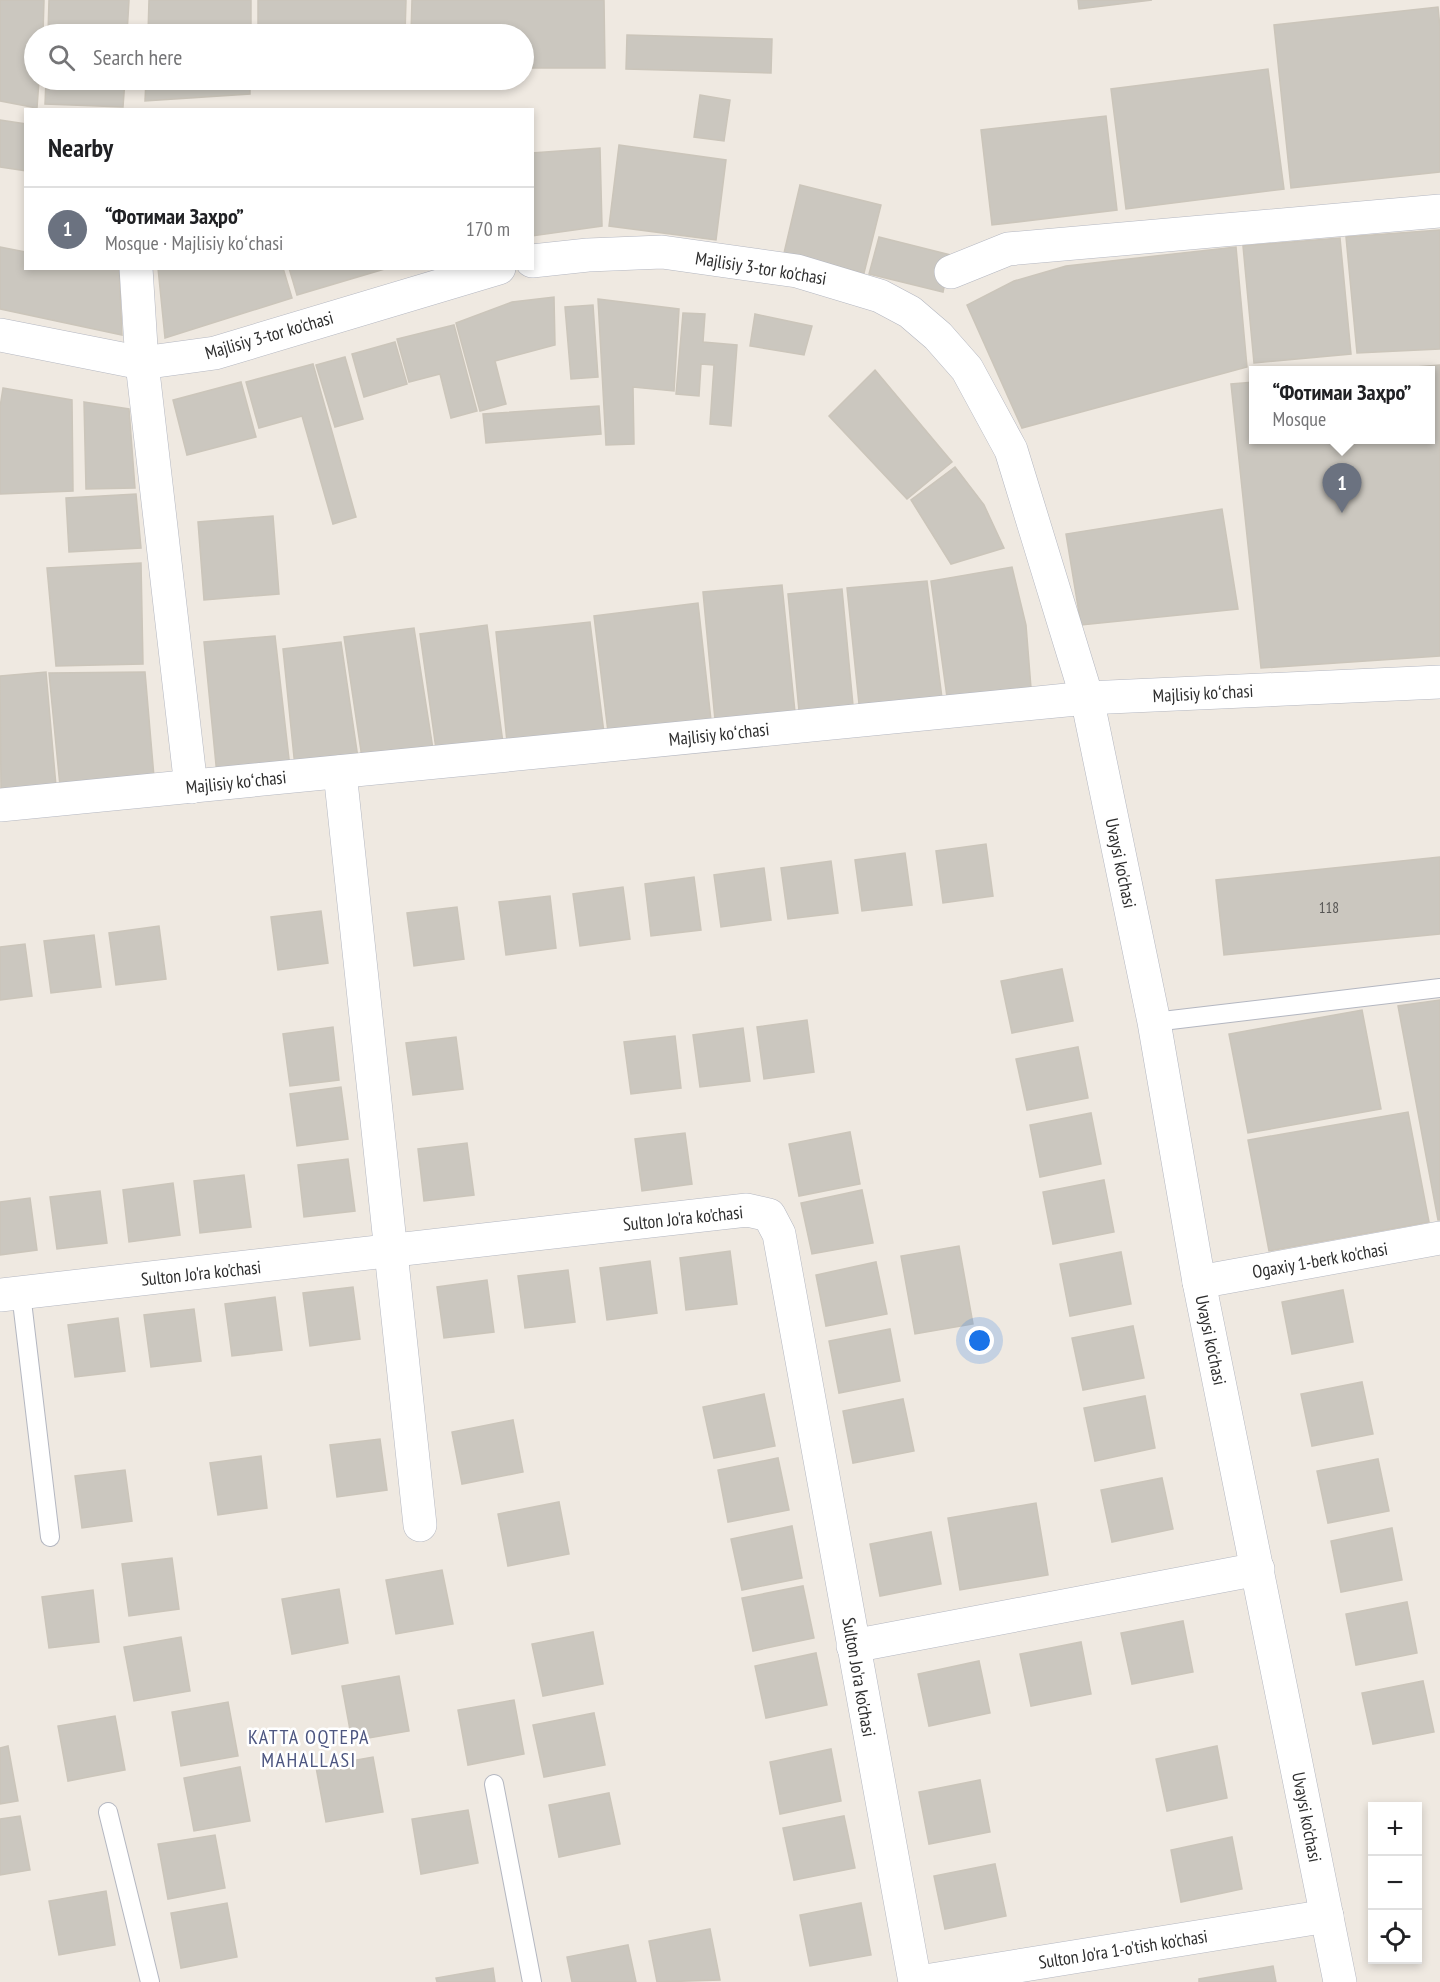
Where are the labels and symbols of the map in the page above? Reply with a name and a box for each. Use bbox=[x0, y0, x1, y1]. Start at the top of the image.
street label: Majlisiy 3-tor ko'chasi bbox=[694, 246, 828, 290]
street label: Majlisiy 3-tor ko'chasi bbox=[202, 306, 336, 364]
pin: 1 bbox=[1322, 464, 1362, 513]
street label: Majlisiy koʻchasi bbox=[1152, 679, 1254, 707]
street label: Majlisiy koʻchasi bbox=[668, 717, 770, 751]
street label: Majlisiy koʻchasi bbox=[185, 765, 287, 799]
street label: Uvaysi ko'chasi bbox=[1100, 816, 1142, 910]
house number: 118 bbox=[1319, 898, 1339, 917]
street label: Sulton Jo'ra ko'chasi bbox=[622, 1200, 744, 1236]
street label: Ogaxiy 1-berk ko'chasi bbox=[1250, 1237, 1390, 1283]
street label: Sulton Jo'ra ko'chasi bbox=[140, 1255, 262, 1291]
street label: Uvaysi ko'chasi bbox=[1190, 1293, 1232, 1387]
your location bbox=[965, 1326, 994, 1355]
street label: Sulton Jo'ra ko'chasi bbox=[837, 1616, 881, 1738]
district label: KATTA OQTEPA MAHALLASI bbox=[248, 1724, 370, 1773]
street label: Uvaysi ko'chasi bbox=[1287, 1770, 1327, 1864]
street label: Sulton Jo'ra 1-o'tish ko'chasi bbox=[1037, 1924, 1209, 1974]

